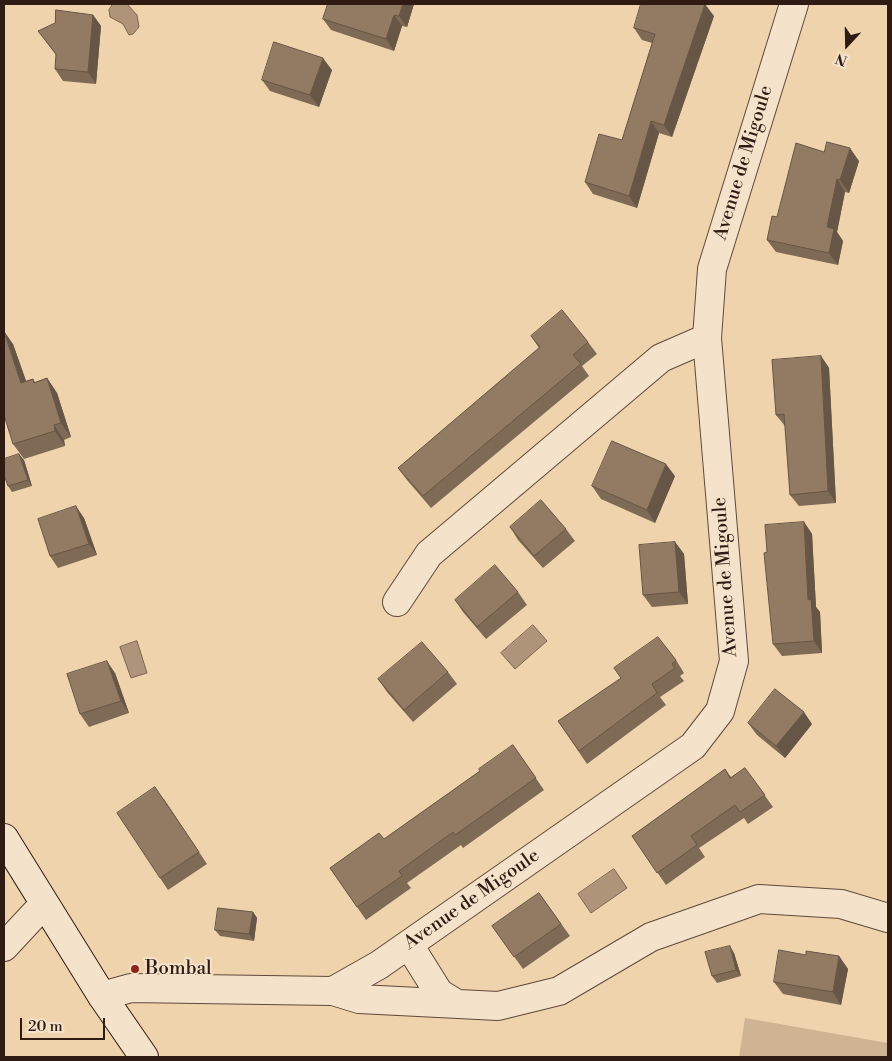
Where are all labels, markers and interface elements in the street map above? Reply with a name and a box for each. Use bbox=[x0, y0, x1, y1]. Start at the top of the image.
north arrow bbox=[822, 20, 872, 70]
text: N bbox=[833, 49, 850, 69]
street label: Avenue de Migoule bbox=[710, 83, 778, 243]
street label: Avenue de Migoule bbox=[709, 496, 743, 658]
street label: Avenue de Migoule bbox=[400, 845, 544, 955]
place label: Bombal bbox=[145, 958, 212, 980]
marker: Bombal bbox=[129, 963, 141, 975]
scale bar bbox=[22, 1008, 108, 1040]
text: 20 m bbox=[28, 1017, 63, 1036]

